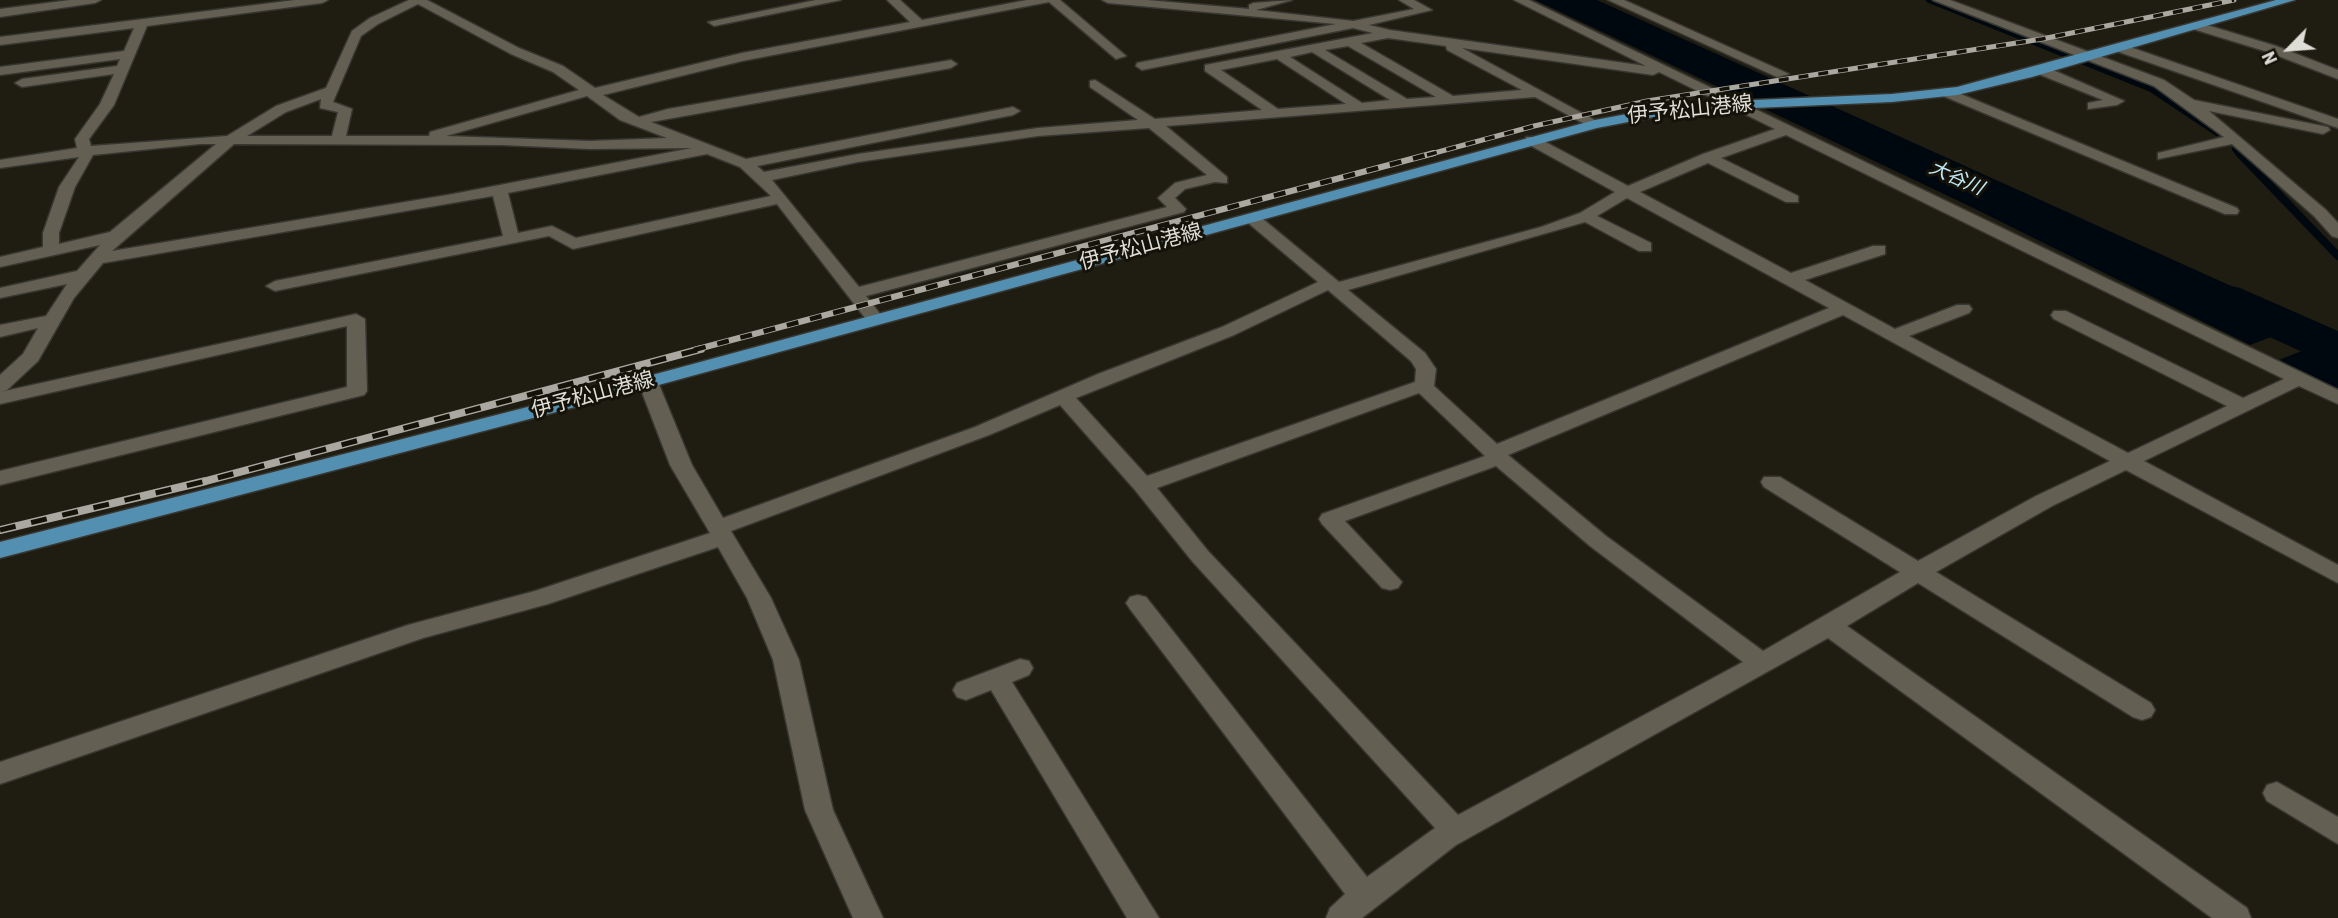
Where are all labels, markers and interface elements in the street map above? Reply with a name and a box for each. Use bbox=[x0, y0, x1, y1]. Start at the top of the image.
north arrow bbox=[2254, 14, 2324, 84]
text: N bbox=[2257, 48, 2282, 68]
street label: 伊予松山港線 bbox=[1626, 92, 1754, 130]
water label: 大谷川 bbox=[1925, 157, 1987, 201]
street label: 伊予松山港線 bbox=[1077, 220, 1205, 276]
street label: 伊予松山港線 bbox=[529, 368, 657, 424]

